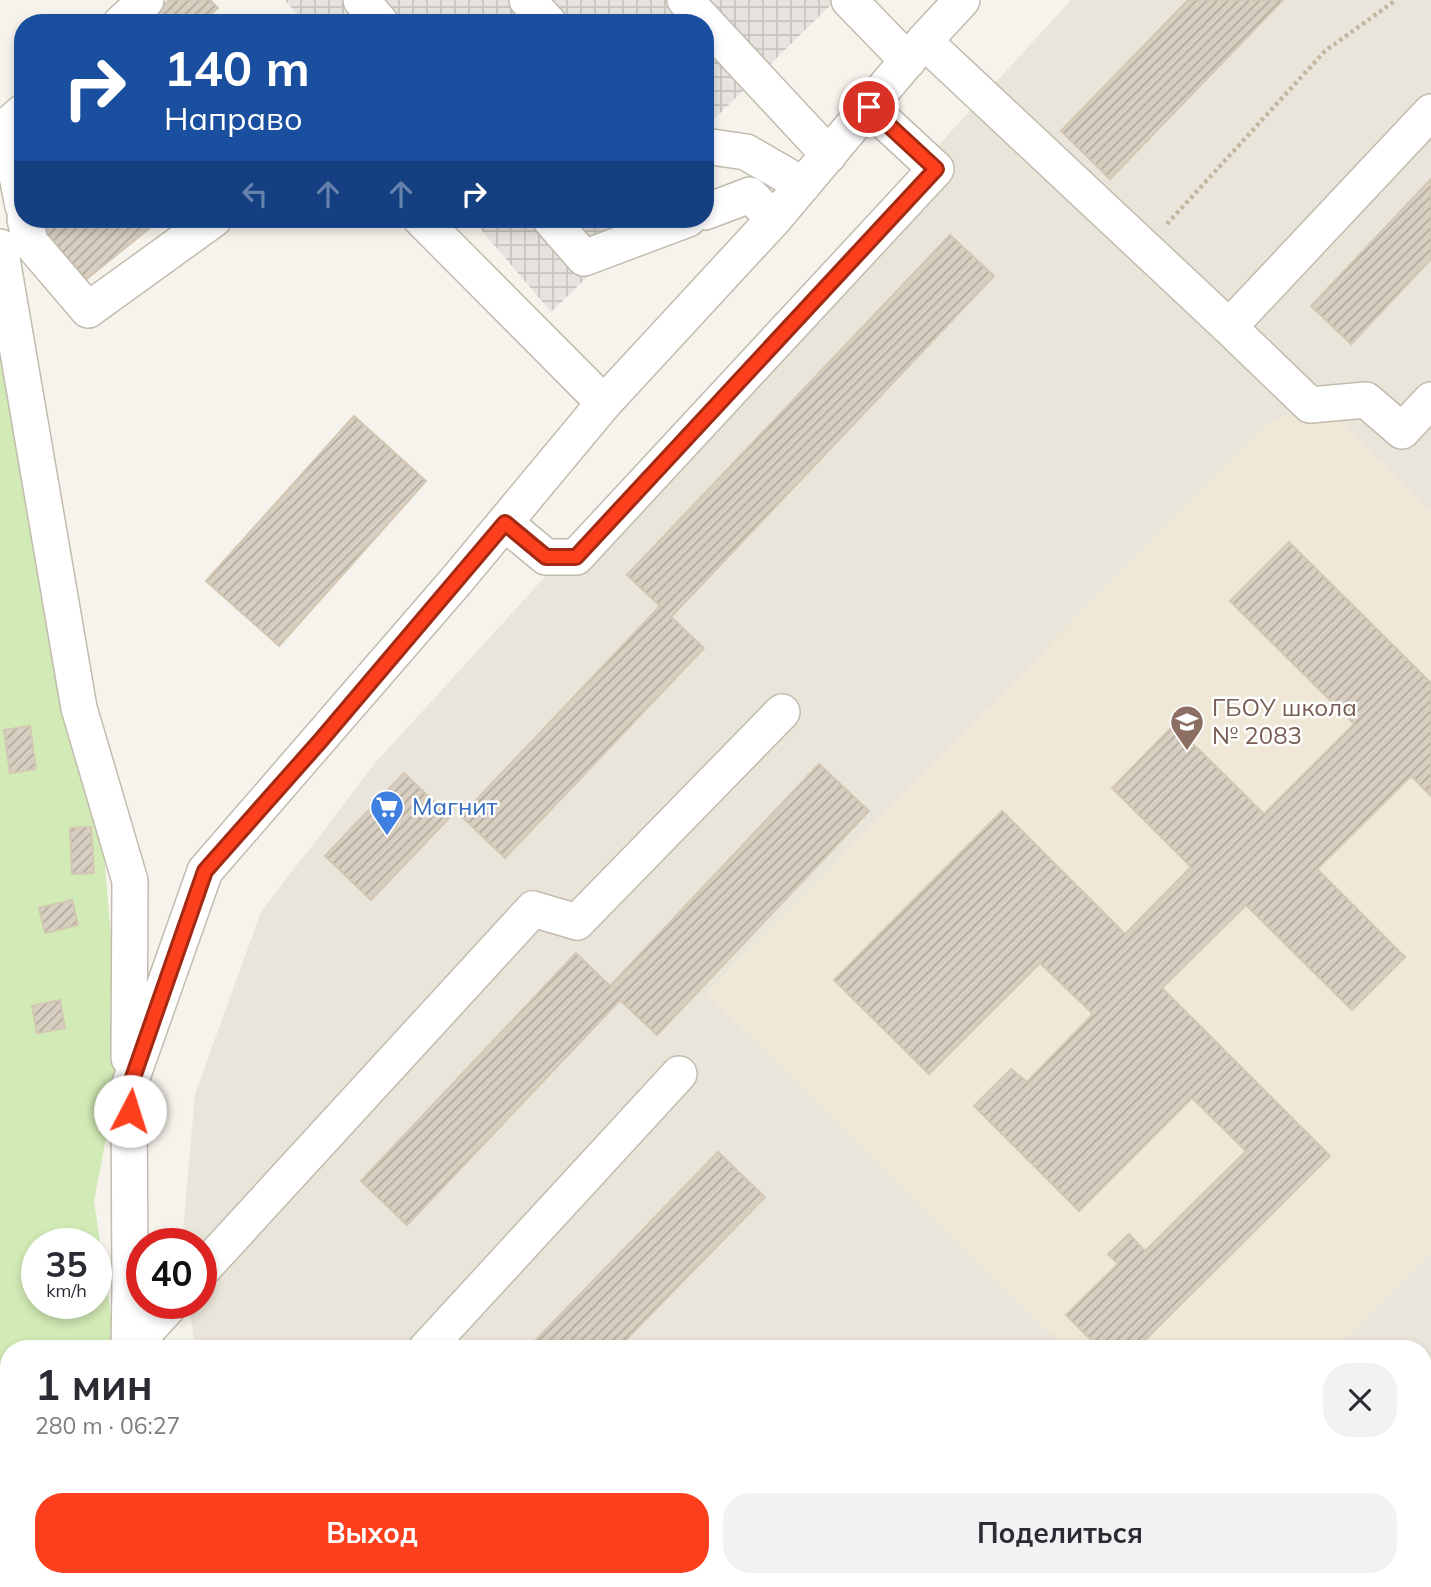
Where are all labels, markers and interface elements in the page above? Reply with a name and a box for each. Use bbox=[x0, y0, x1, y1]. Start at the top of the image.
text: 140 m bbox=[164, 37, 310, 98]
icon: right bbox=[49, 42, 140, 133]
pin bbox=[839, 77, 899, 137]
icon: arrive bbox=[850, 88, 888, 126]
text: Направо bbox=[164, 98, 303, 138]
icon: left bbox=[236, 175, 274, 213]
icon: ahead bbox=[309, 175, 347, 213]
icon: ahead bbox=[382, 175, 420, 213]
icon: right bbox=[455, 175, 493, 213]
place label: ГБОУ школа № 2083 bbox=[1212, 692, 1357, 750]
school or university icon: ГБОУ школа № 2083 bbox=[1168, 703, 1206, 752]
supermarket icon: Магнит bbox=[368, 788, 406, 837]
place label: Магнит bbox=[412, 791, 498, 821]
position arrow bbox=[93, 1074, 167, 1148]
speed limit sign: 40 bbox=[126, 1228, 217, 1319]
text: 35 bbox=[45, 1242, 88, 1286]
text: km/h bbox=[46, 1279, 87, 1302]
text: 1 мин bbox=[35, 1358, 153, 1411]
button: close bbox=[1323, 1363, 1397, 1437]
text: 280 m · 06:27 bbox=[35, 1411, 180, 1440]
button: Выход bbox=[35, 1493, 709, 1573]
button: Поделиться bbox=[723, 1493, 1397, 1573]

